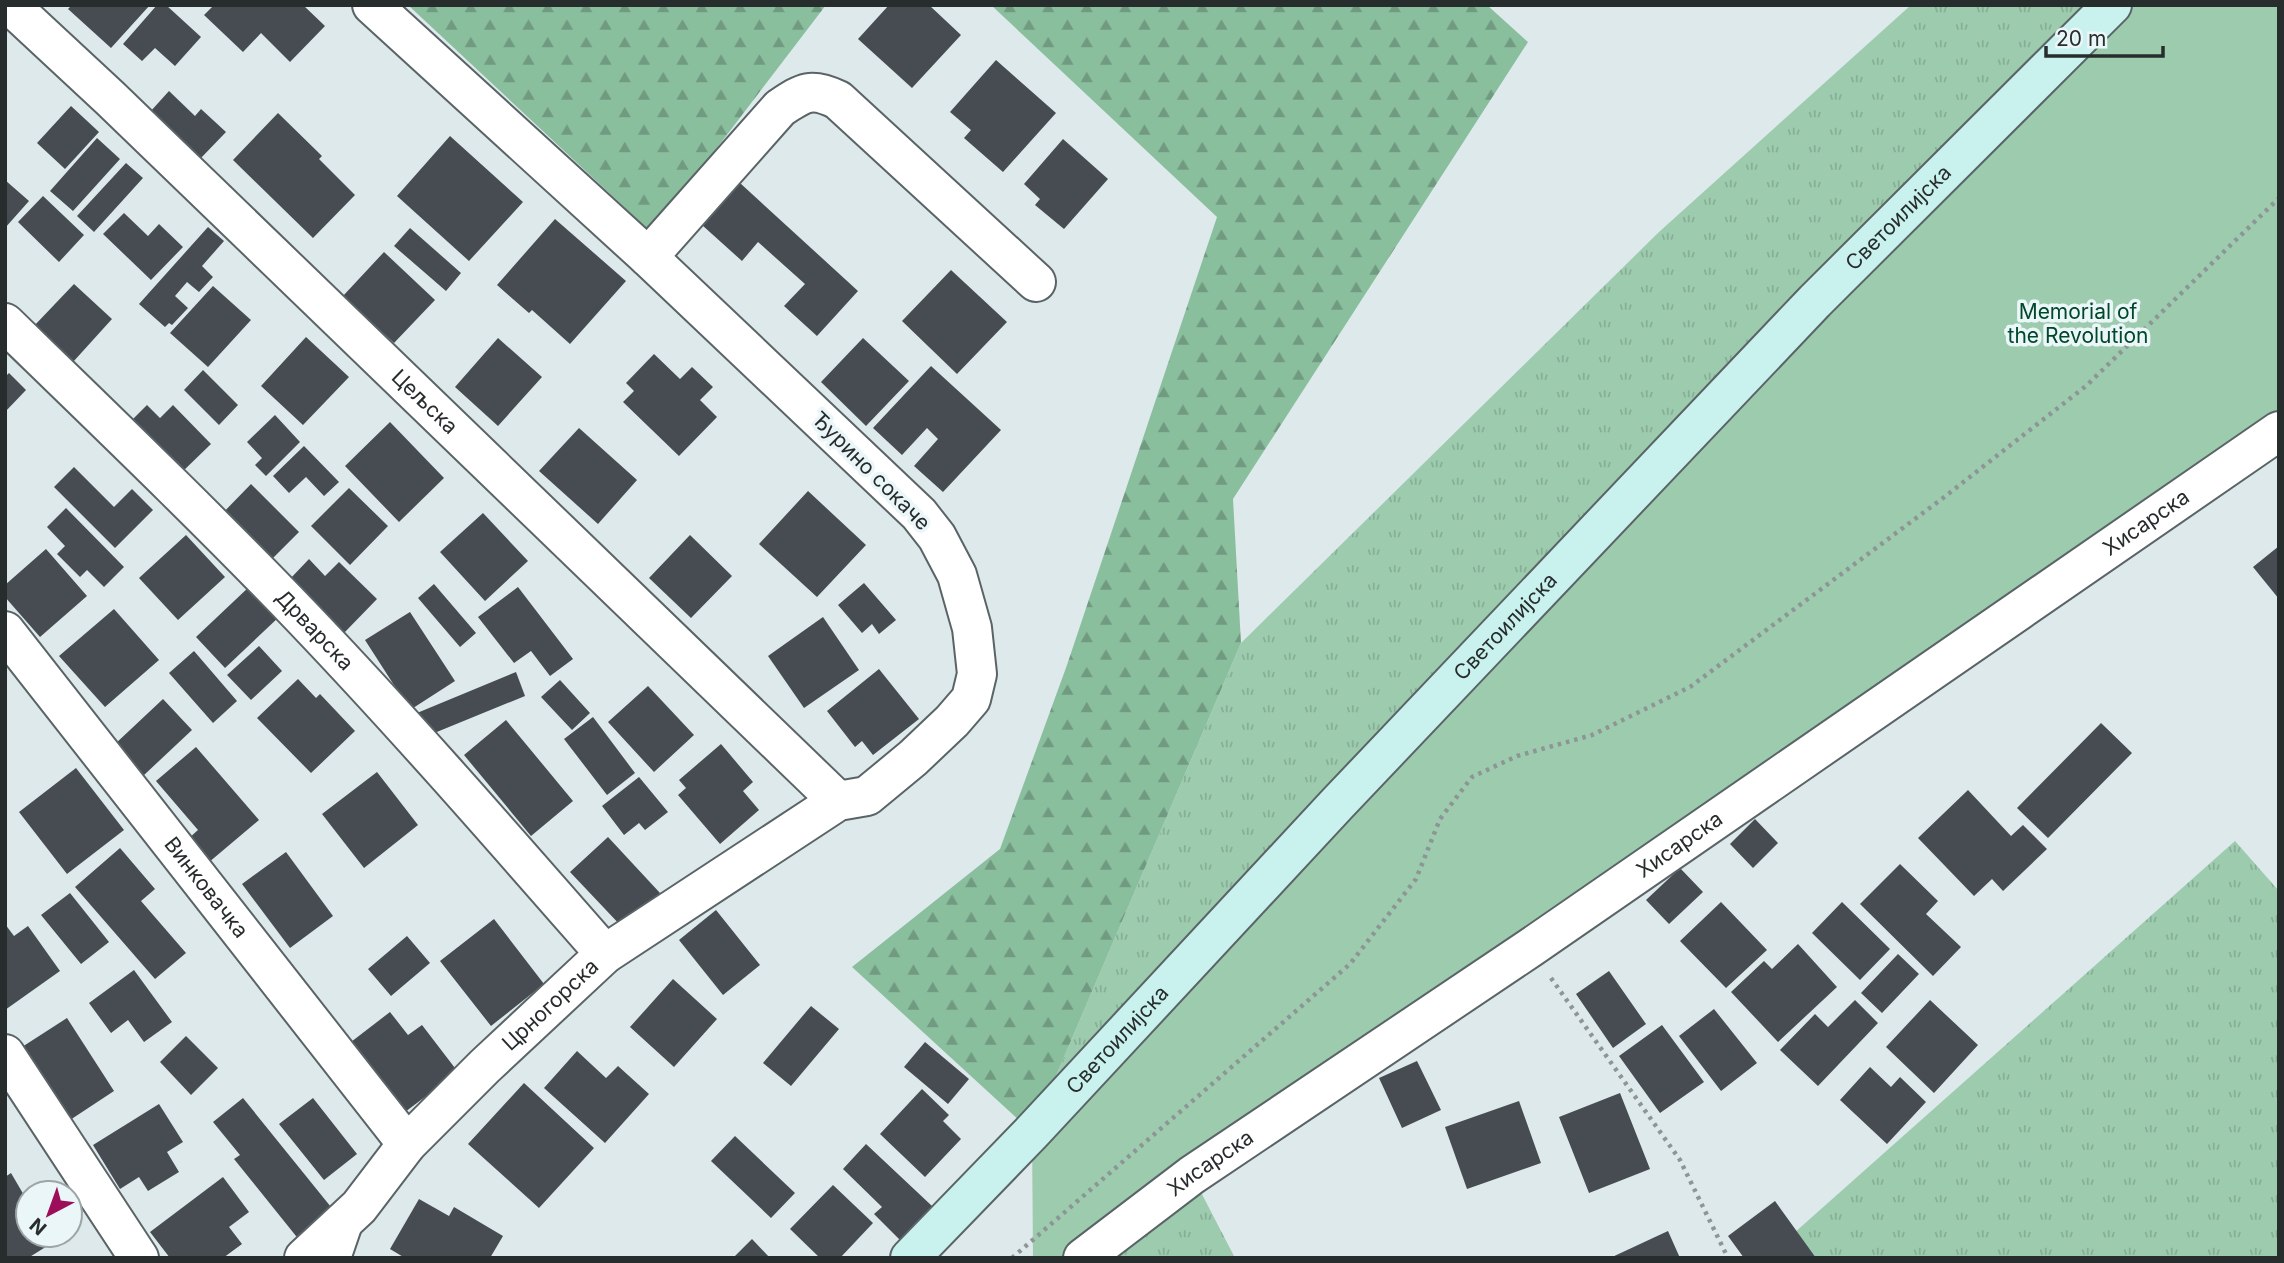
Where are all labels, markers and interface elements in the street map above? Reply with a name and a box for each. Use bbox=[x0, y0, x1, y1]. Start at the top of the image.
scale bar bbox=[2046, 14, 2163, 58]
text: 20 m bbox=[2056, 26, 2106, 51]
street label: Светоилијска bbox=[1840, 160, 1956, 275]
park label: Memorial of the Revolution bbox=[2008, 299, 2148, 348]
street label: Цељска bbox=[387, 364, 463, 439]
street label: Ђурино сокаче bbox=[807, 406, 936, 535]
street label: Хисарска bbox=[2098, 484, 2194, 561]
street label: Светоилијска bbox=[1448, 567, 1562, 685]
street label: Дрварска bbox=[271, 584, 359, 675]
street label: Хисарска bbox=[1632, 806, 1727, 883]
street label: Винковачка bbox=[159, 832, 254, 943]
street label: Црногорска bbox=[497, 954, 603, 1055]
street label: Светоилијска bbox=[1061, 980, 1174, 1099]
street label: Хисарска bbox=[1162, 1124, 1258, 1201]
north arrow bbox=[14, 1179, 84, 1249]
text: N bbox=[25, 1213, 51, 1240]

